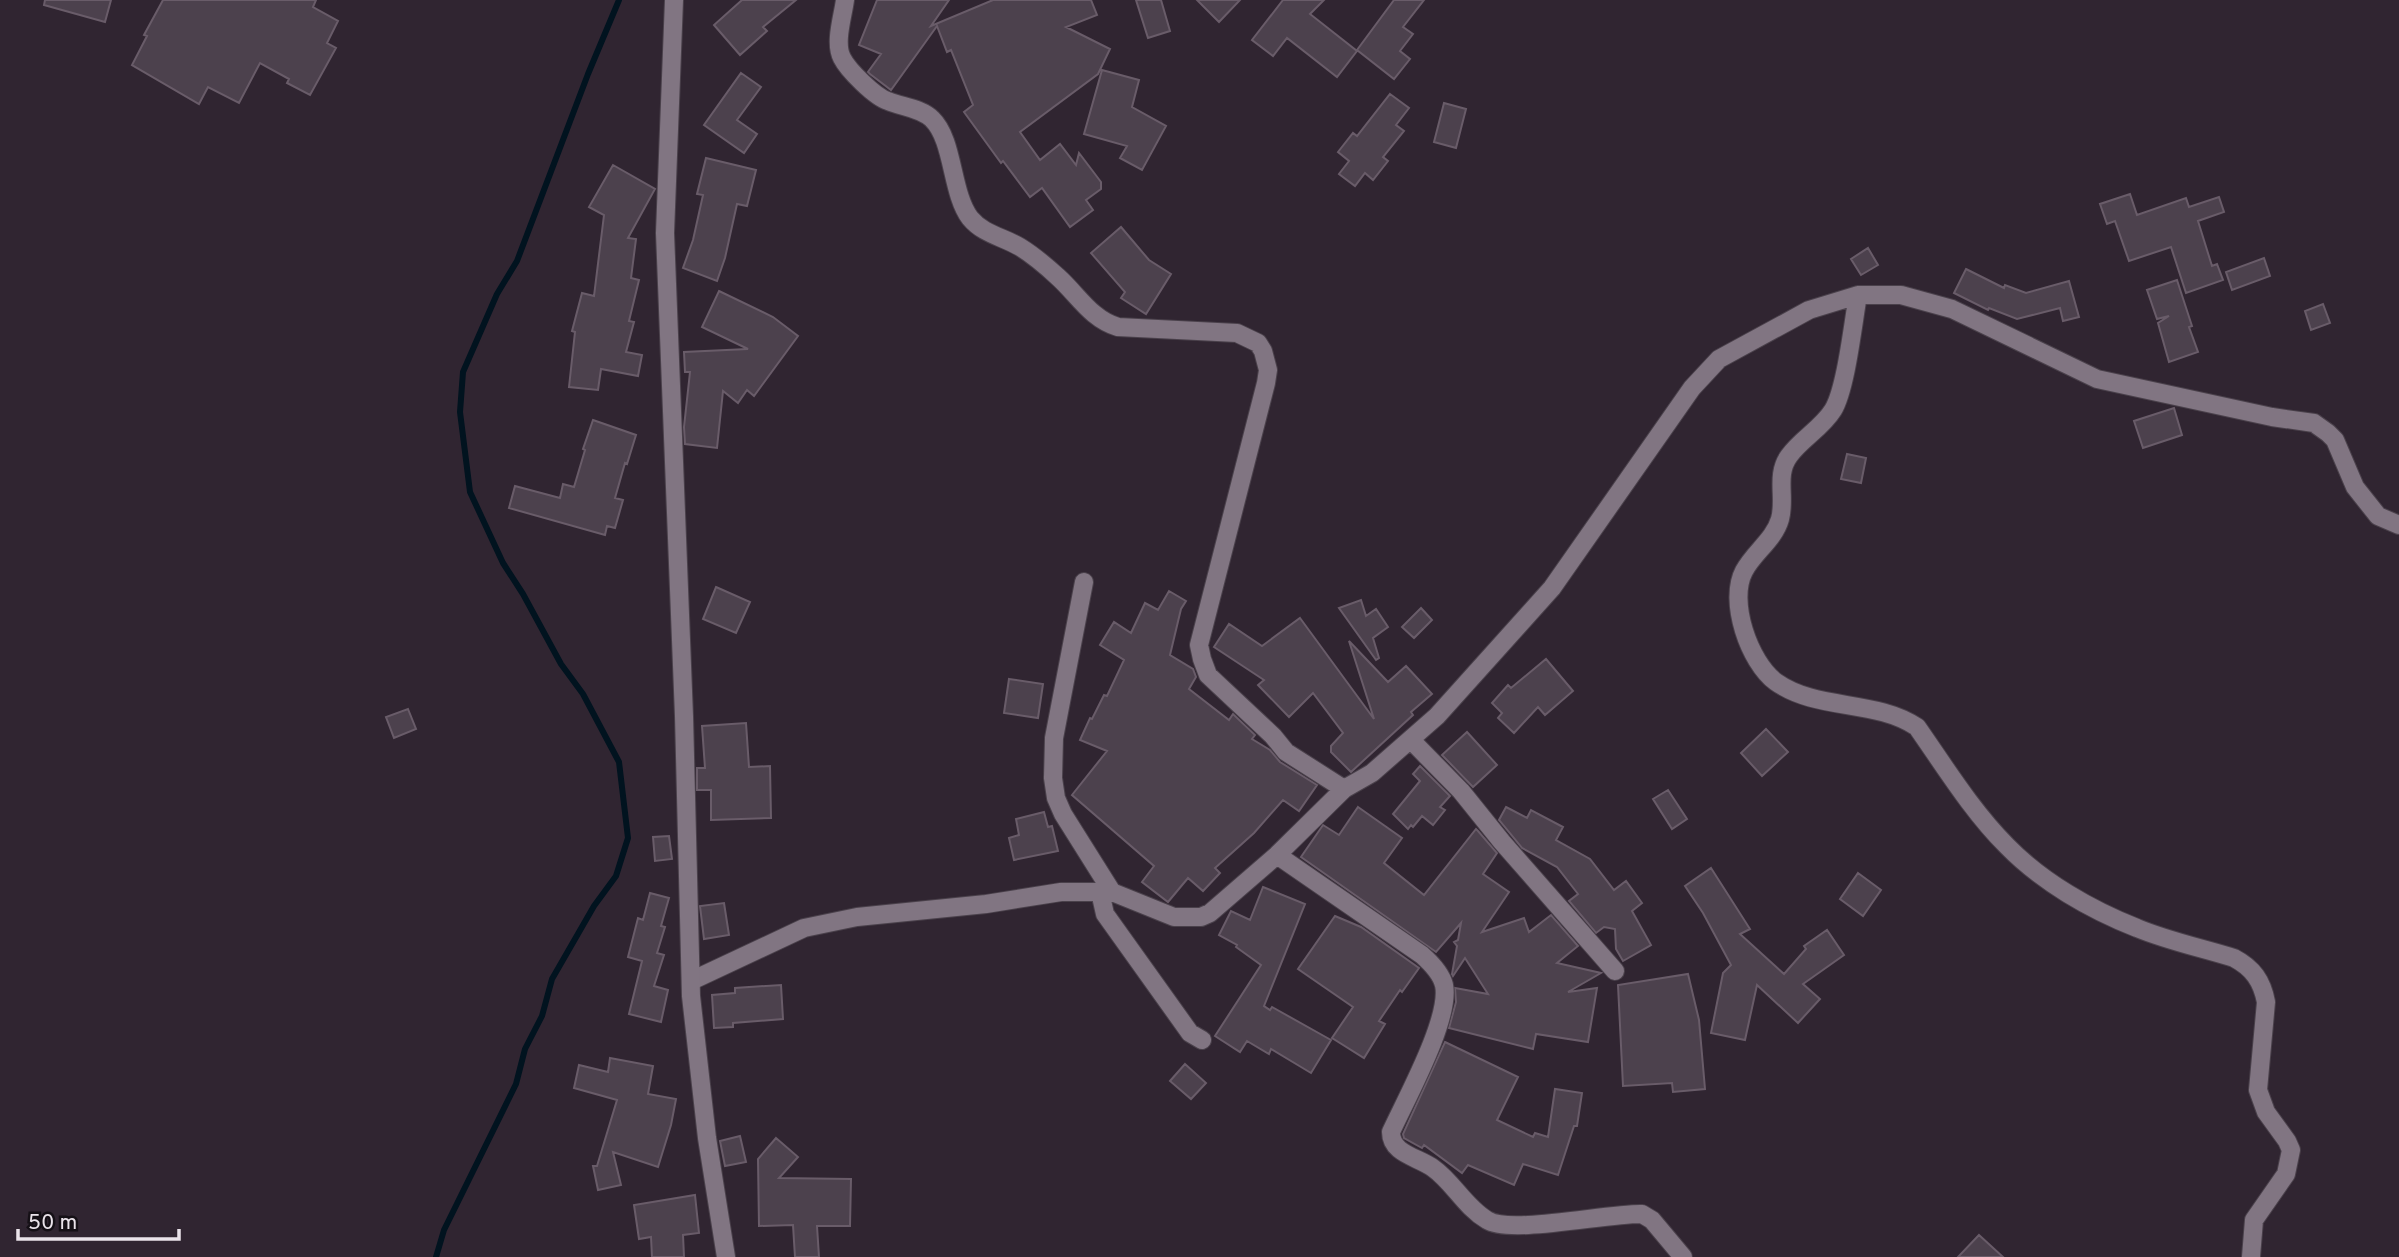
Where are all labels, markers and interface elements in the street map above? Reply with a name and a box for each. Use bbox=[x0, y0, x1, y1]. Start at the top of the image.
scale bar bbox=[18, 1198, 178, 1242]
text: 50 m bbox=[28, 1210, 77, 1237]

